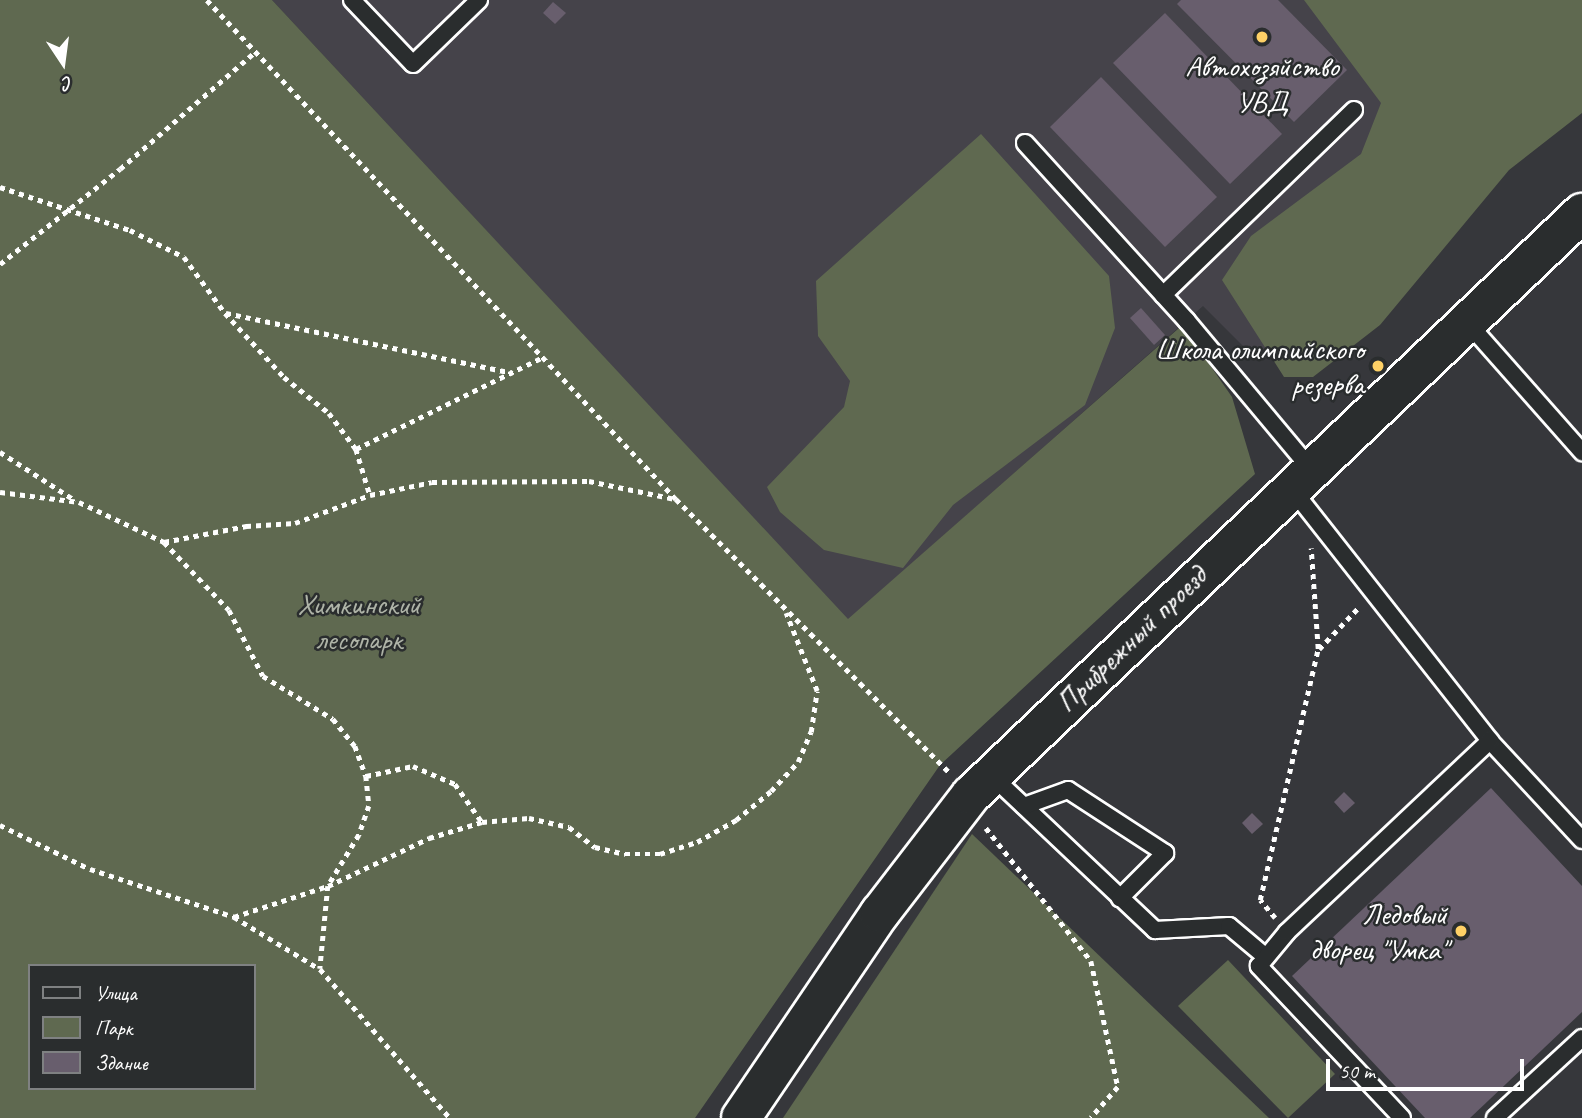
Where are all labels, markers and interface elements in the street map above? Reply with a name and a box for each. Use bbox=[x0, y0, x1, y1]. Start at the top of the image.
north arrow bbox=[28, 28, 98, 98]
marker: Автохозяйство УВД bbox=[1254, 29, 1270, 45]
place label: Автохозяйство УВД bbox=[1185, 48, 1339, 118]
text: С bbox=[60, 71, 75, 96]
place label: Школа олимпийского резерва bbox=[1154, 331, 1364, 402]
marker: Школа олимпийского резерва bbox=[1370, 358, 1386, 374]
street label: Прибрежный проезд bbox=[1048, 558, 1214, 720]
park label: Химкинский лесопарк bbox=[297, 586, 421, 656]
place label: Ледовый дворец "Умка" bbox=[1309, 896, 1447, 967]
marker: Ледовый дворец "Умка" bbox=[1453, 923, 1469, 939]
legend bbox=[28, 964, 256, 1090]
text: Улица bbox=[95, 980, 137, 1006]
text: Парк bbox=[95, 1015, 132, 1041]
scale bar bbox=[1330, 1044, 1528, 1088]
text: Здание bbox=[95, 1050, 148, 1076]
text: 50 m bbox=[1339, 1058, 1375, 1084]

